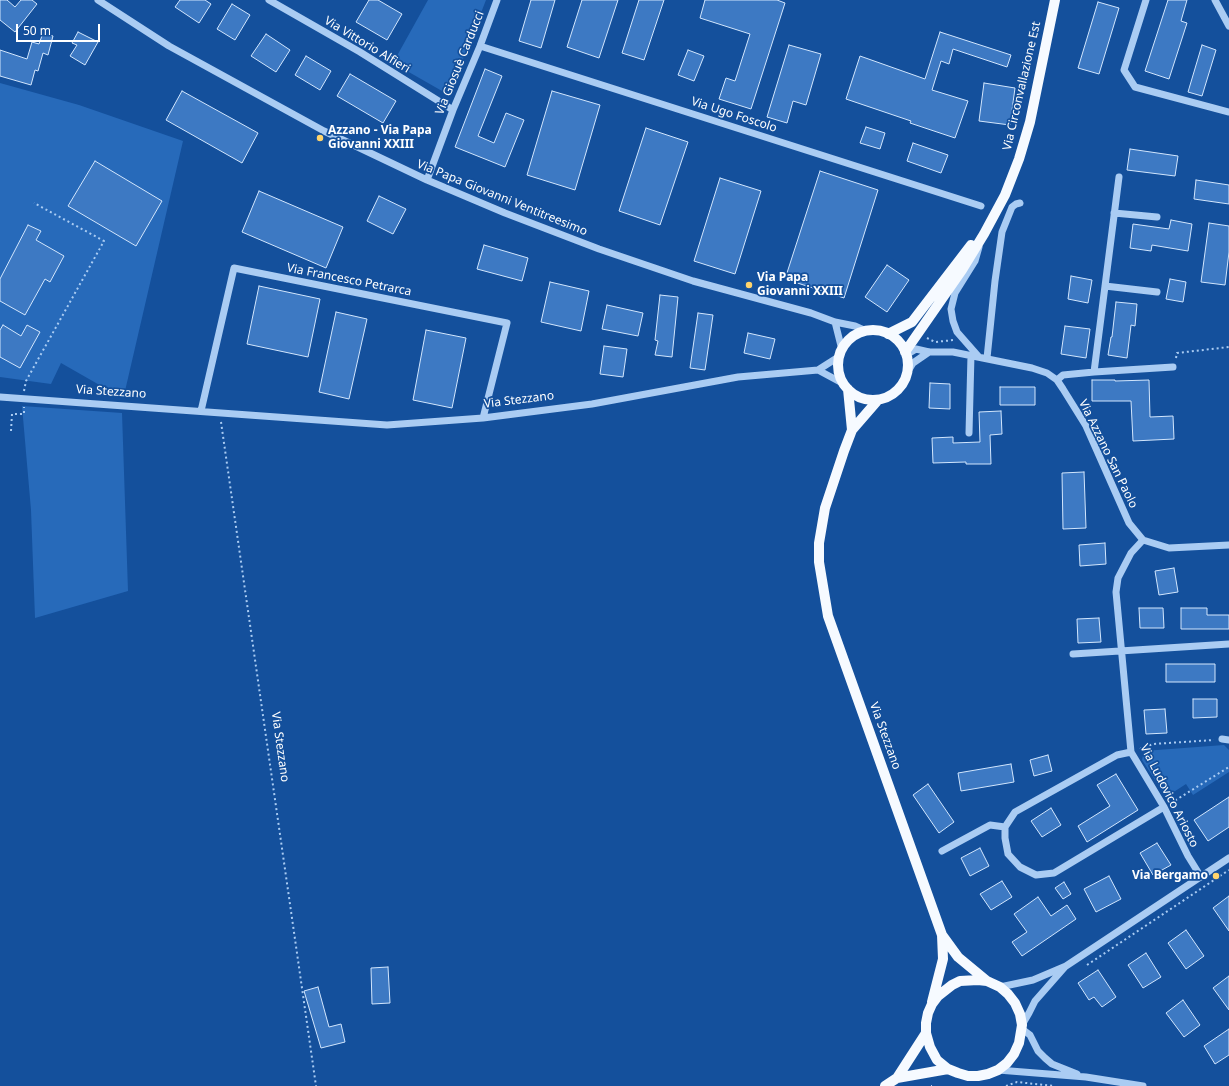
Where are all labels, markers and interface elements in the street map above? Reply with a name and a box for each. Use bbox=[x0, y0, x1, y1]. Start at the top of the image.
street label: Via Giosuè Carducci bbox=[433, 9, 487, 117]
street label: Via Vittorio Alfieri bbox=[321, 14, 413, 76]
scale bar bbox=[18, 16, 102, 42]
street label: Via Circonvallazione Est bbox=[1000, 20, 1044, 152]
text: 50 m bbox=[23, 22, 51, 39]
street label: Via Ugo Foscolo bbox=[689, 94, 779, 136]
place label: Azzano - Via Papa Giovanni XXIII bbox=[328, 124, 432, 152]
marker: Azzano - Via Papa Giovanni XXIII bbox=[315, 133, 325, 143]
street label: Via Papa Giovanni Ventitreesimo bbox=[415, 157, 589, 239]
street label: Via Francesco Petrarca bbox=[285, 261, 413, 299]
place label: Via Papa Giovanni XXIII bbox=[757, 271, 843, 299]
marker: Via Papa Giovanni XXIII bbox=[744, 280, 754, 290]
street label: Via Stezzano bbox=[75, 382, 147, 402]
street label: Via Stezzano bbox=[483, 389, 555, 411]
street label: Via Azzano San Paolo bbox=[1075, 397, 1141, 511]
street label: Via Stezzano bbox=[866, 700, 904, 772]
street label: Via Stezzano bbox=[268, 711, 292, 783]
street label: Via Ludovico Ariosto bbox=[1137, 742, 1201, 850]
place label: Via Bergamo bbox=[1132, 869, 1208, 883]
marker: Via Bergamo bbox=[1211, 871, 1221, 881]

